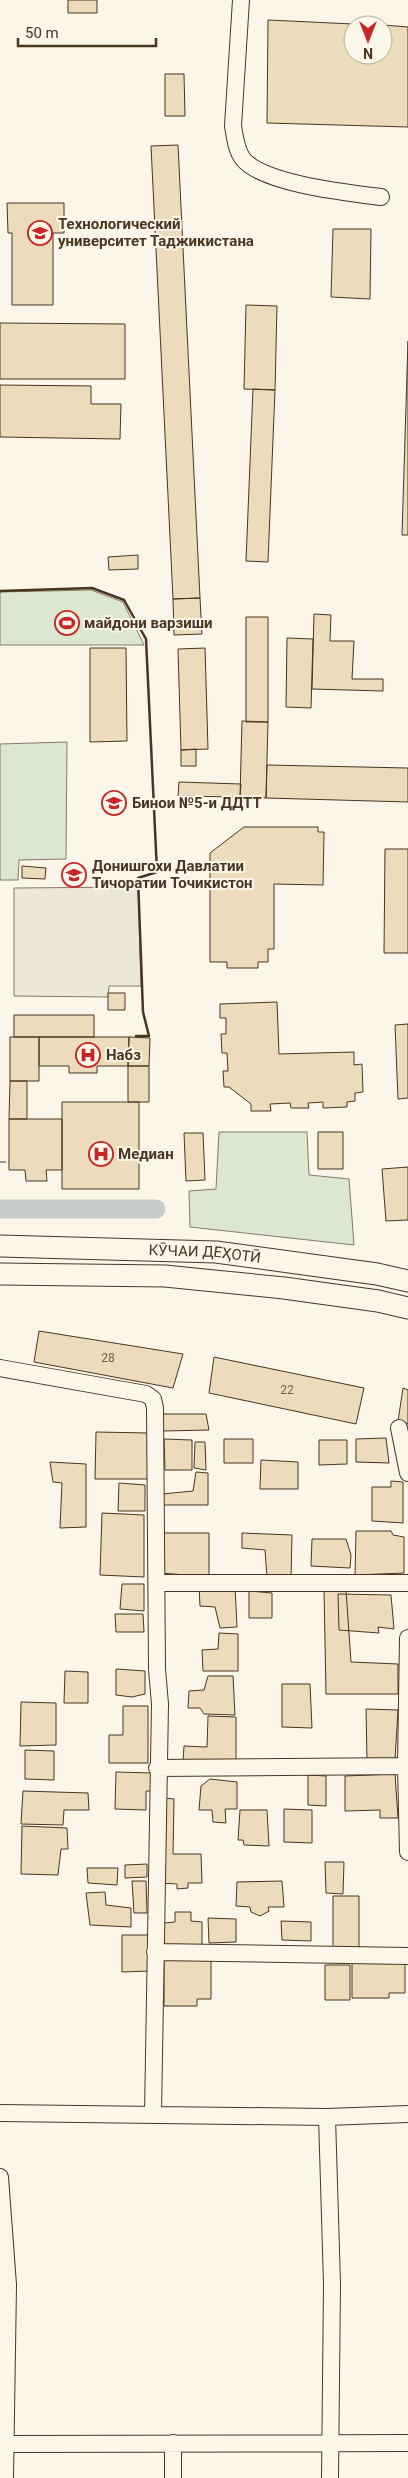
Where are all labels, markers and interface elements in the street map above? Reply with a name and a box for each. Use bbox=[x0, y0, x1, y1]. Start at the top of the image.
scale bar bbox=[18, 15, 155, 47]
north arrow bbox=[343, 15, 393, 65]
text: 50 m bbox=[25, 24, 59, 42]
text: N bbox=[363, 45, 373, 61]
place label: Технологический университет Таджикистана bbox=[58, 215, 254, 250]
school or university icon: Технологический университет Таджикистана bbox=[27, 220, 53, 246]
sports icon: майдони варзиши bbox=[54, 610, 80, 636]
place label: майдони варзиши bbox=[84, 614, 213, 632]
school or university icon: Бинои №5-и ДДТТ bbox=[101, 790, 127, 816]
place label: Бинои №5-и ДДТТ bbox=[132, 794, 262, 812]
place label: Донишгохи Давлатии Тичоратии Точикистон bbox=[92, 857, 253, 892]
school or university icon: Донишгохи Давлатии Тичоратии Точикистон bbox=[61, 862, 87, 888]
hospital icon: Набз bbox=[75, 1042, 101, 1068]
place label: Набз bbox=[106, 1046, 141, 1064]
hospital icon: Медиан bbox=[88, 1141, 114, 1167]
place label: Медиан bbox=[118, 1145, 174, 1163]
street label: КӮЧАИ ДЕҲОТӢ bbox=[148, 1241, 262, 1267]
house number: 28 bbox=[101, 1351, 115, 1365]
house number: 22 bbox=[280, 1383, 294, 1397]

